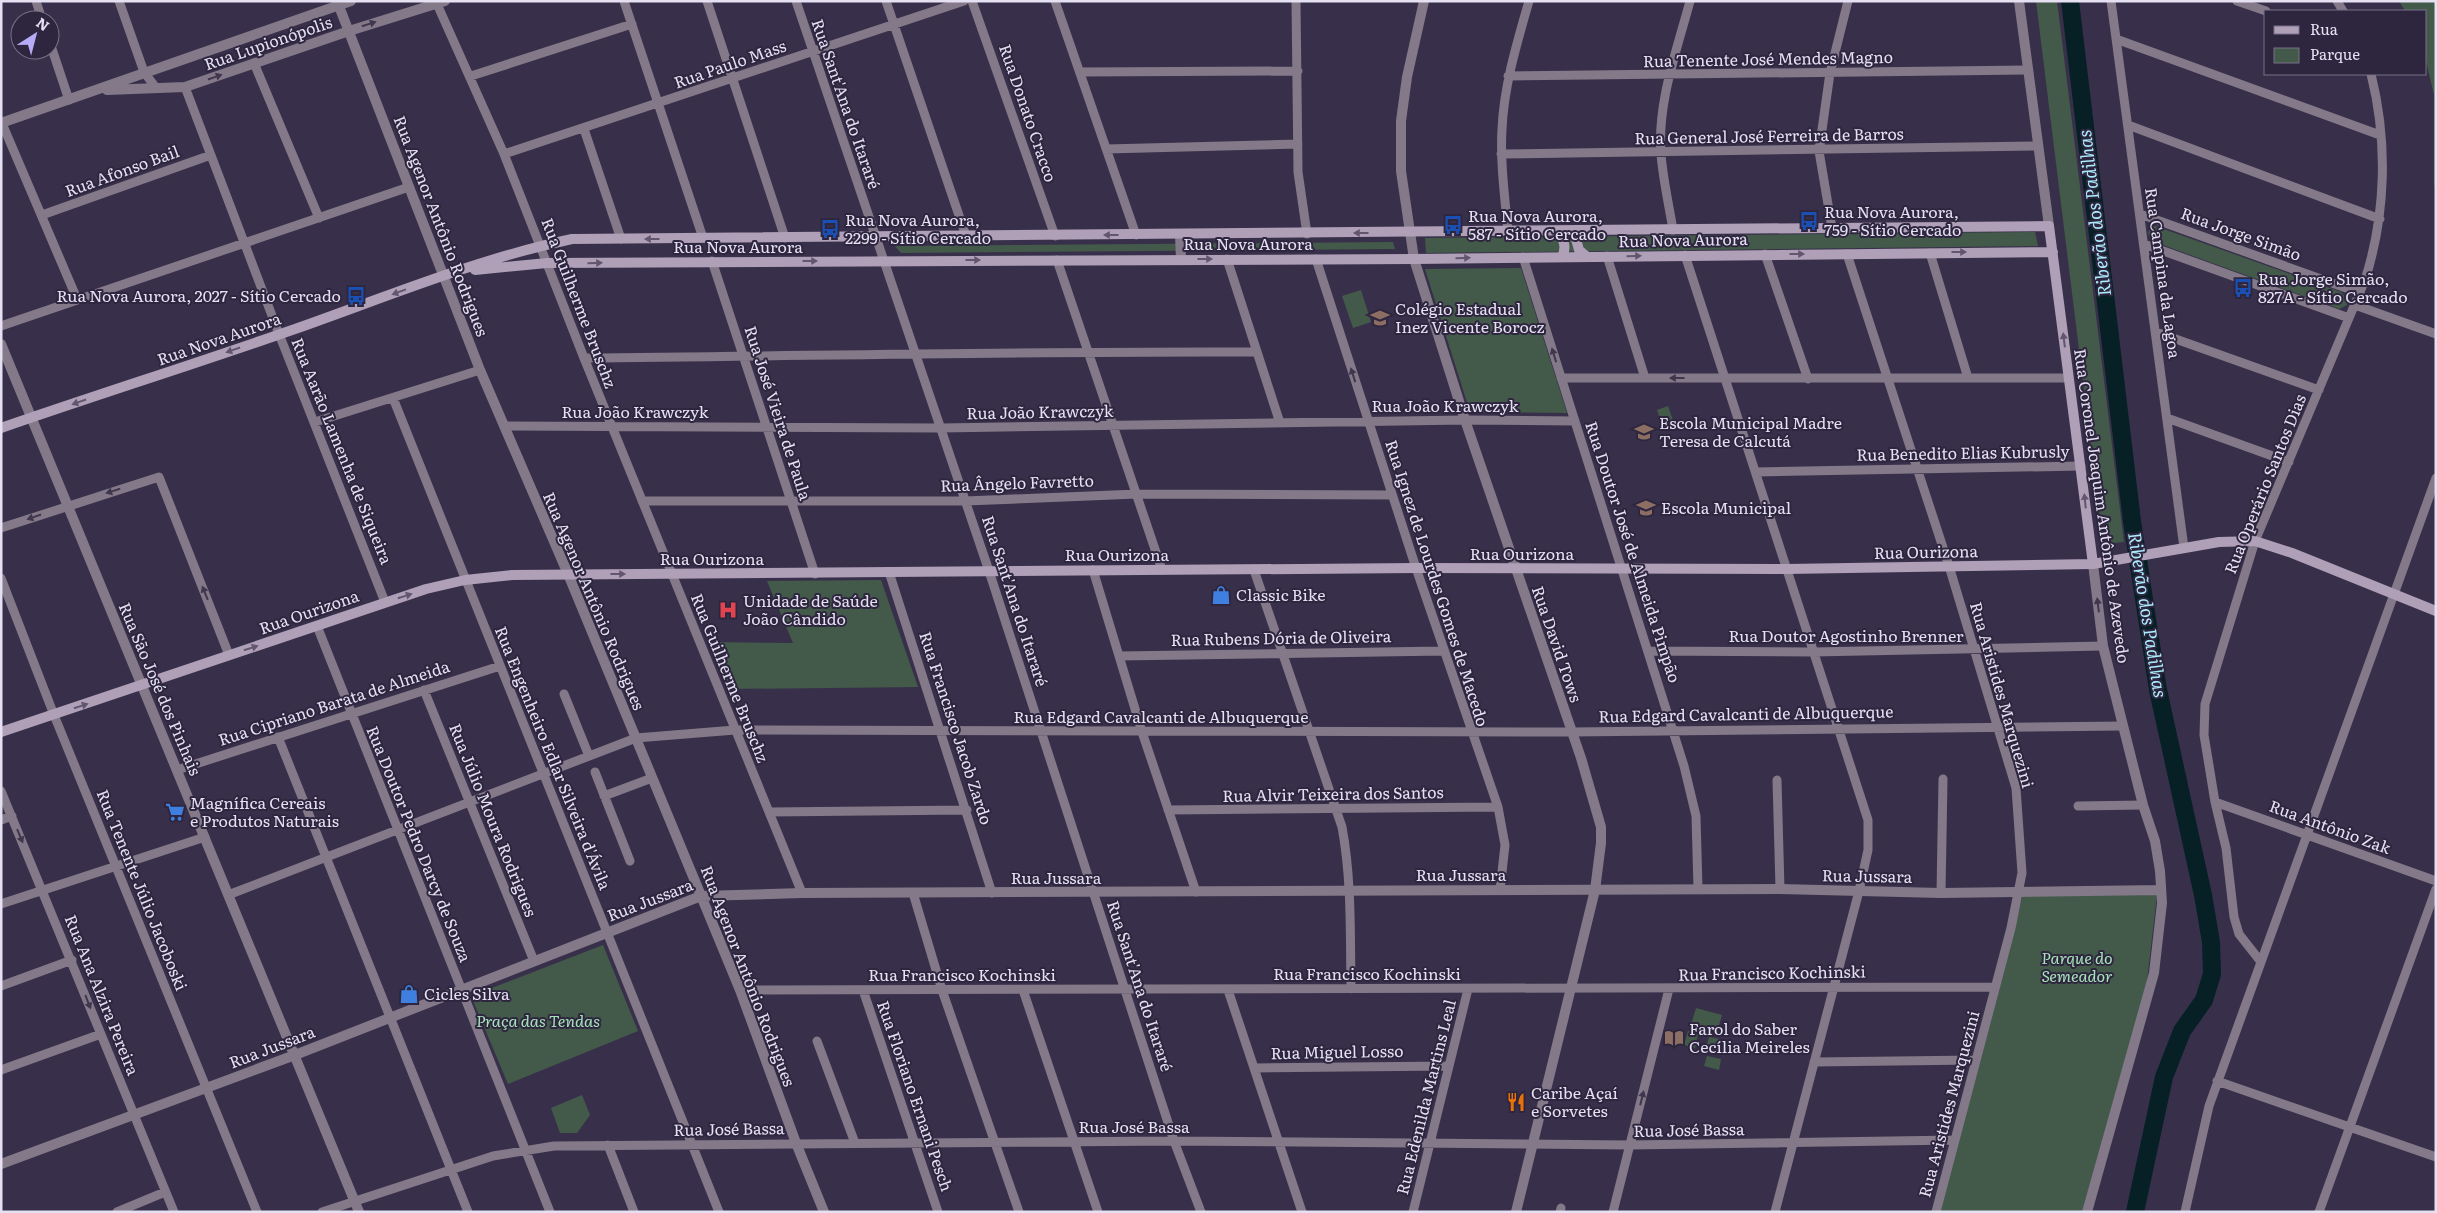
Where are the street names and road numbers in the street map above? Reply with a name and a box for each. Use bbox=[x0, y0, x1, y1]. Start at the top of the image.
street label: Rua Lupionópolis bbox=[200, 9, 335, 75]
street label: Rua Sant'Ana do Itararé bbox=[807, 15, 887, 192]
street label: Rua Paulo Mass bbox=[670, 33, 789, 93]
street label: Rua Donato Cracco bbox=[994, 40, 1064, 185]
street label: Rua Tenente José Mendes Magno bbox=[1643, 44, 1893, 72]
street label: Rua Agenor Antônio Rodrigues bbox=[389, 112, 495, 340]
street label: Rua General José Ferreira de Barros bbox=[1634, 121, 1904, 149]
street label: Rua Afonso Bail bbox=[61, 138, 182, 202]
street label: Rua Campina da Lagoa bbox=[2140, 186, 2188, 360]
street label: Rua Jorge Simão bbox=[2178, 200, 2305, 266]
street label: Rua Guilherme Bruschz bbox=[536, 214, 624, 391]
street label: Rua Nova Aurora bbox=[1618, 226, 1748, 252]
street label: Rua Nova Aurora bbox=[1183, 231, 1313, 255]
street label: Rua Nova Aurora bbox=[673, 234, 803, 258]
street label: Rua Nova Aurora bbox=[153, 305, 284, 371]
street label: Rua José Vieira de Paula bbox=[739, 322, 819, 503]
street label: Rua Aarão Lamenha de Siqueira bbox=[286, 334, 400, 568]
street label: Rua Coronel Joaquim Antônio de Azevedo bbox=[2069, 347, 2137, 665]
street label: Rua Operário Santos Dias bbox=[2217, 390, 2311, 577]
street label: Rua João Krawczyk bbox=[1371, 393, 1519, 417]
street label: Rua João Krawczyk bbox=[966, 398, 1114, 424]
street label: Rua João Krawczyk bbox=[561, 399, 709, 423]
street label: Rua Doutor José de Almeida Pimpão bbox=[1580, 418, 1688, 685]
street label: Rua Ignez de Lourdes Gomes de Macedo bbox=[1380, 436, 1496, 729]
street label: Rua Benedito Elias Kubrusly bbox=[1856, 438, 2071, 466]
street label: Rua Ângelo Favretto bbox=[940, 467, 1094, 497]
street label: Rua Agenor Antônio Rodrigues bbox=[538, 488, 652, 713]
street label: Rua Sant'Ana do Itararé bbox=[977, 512, 1055, 689]
street label: Rua Ourizona bbox=[1874, 538, 1979, 564]
street label: Rua Ourizona bbox=[1470, 541, 1574, 565]
street label: Rua Ourizona bbox=[1065, 542, 1169, 566]
street label: Rua Ourizona bbox=[660, 546, 764, 570]
street label: Rua David Tows bbox=[1527, 582, 1589, 705]
street label: Rua Ourizona bbox=[255, 583, 362, 639]
street label: Rua Guilherme Bruschz bbox=[686, 589, 776, 766]
street label: Rua São José dos Pinhais bbox=[114, 598, 208, 779]
street label: Rua Aristides Marquezini bbox=[1965, 599, 2041, 791]
street label: Rua Engenheiro Edlar Silveira d'Ávila bbox=[490, 622, 618, 894]
street label: Rua Rubens Dória de Oliveira bbox=[1170, 623, 1392, 651]
street label: Rua Doutor Agostinho Brenner bbox=[1728, 623, 1964, 647]
street label: Rua Francisco Jacob Zardo bbox=[914, 628, 1000, 827]
street label: Rua Cipriano Barata de Almeida bbox=[215, 653, 453, 751]
street label: Rua Edgard Cavalcanti de Albuquerque bbox=[1598, 698, 1894, 728]
street label: Rua Edgard Cavalcanti de Albuquerque bbox=[1013, 704, 1309, 728]
street label: Rua Júlio Moura Rodrigues bbox=[444, 719, 544, 920]
street label: Rua Doutor Pedro Darcy de Souza bbox=[361, 722, 479, 966]
street label: Rua Alvir Teixeira dos Santos bbox=[1222, 779, 1444, 807]
street label: Rua Tenente Júlio Jacoboski bbox=[92, 785, 194, 994]
street label: Rua Antônio Zak bbox=[2266, 793, 2395, 859]
street label: Rua Agenor Antônio Rodrigues bbox=[696, 862, 802, 1090]
street label: Rua Jussara bbox=[1416, 862, 1507, 886]
street label: Rua Jussara bbox=[1822, 862, 1913, 888]
street label: Rua Jussara bbox=[1011, 865, 1102, 889]
street label: Rua Jussara bbox=[603, 872, 697, 926]
street label: Rua Sant'Ana do Itararé bbox=[1102, 897, 1180, 1074]
street label: Rua Ana Alzira Pereira bbox=[60, 911, 146, 1079]
street label: Rua Francisco Kochinski bbox=[1678, 958, 1866, 986]
street label: Rua Francisco Kochinski bbox=[1273, 961, 1461, 985]
street label: Rua Francisco Kochinski bbox=[868, 962, 1056, 986]
street label: Rua Floriano Ernani Pesch bbox=[872, 997, 960, 1195]
street label: Rua Edenilda Martins Leal bbox=[1389, 997, 1461, 1197]
street label: Rua Aristides Marquezini bbox=[1912, 1008, 1985, 1200]
street label: Rua Jussara bbox=[225, 1019, 319, 1073]
street label: Rua Miguel Losso bbox=[1270, 1038, 1404, 1064]
street label: Rua José Bassa bbox=[1078, 1114, 1190, 1138]
street label: Rua José Bassa bbox=[673, 1115, 785, 1141]
street label: Rua José Bassa bbox=[1633, 1116, 1745, 1142]

